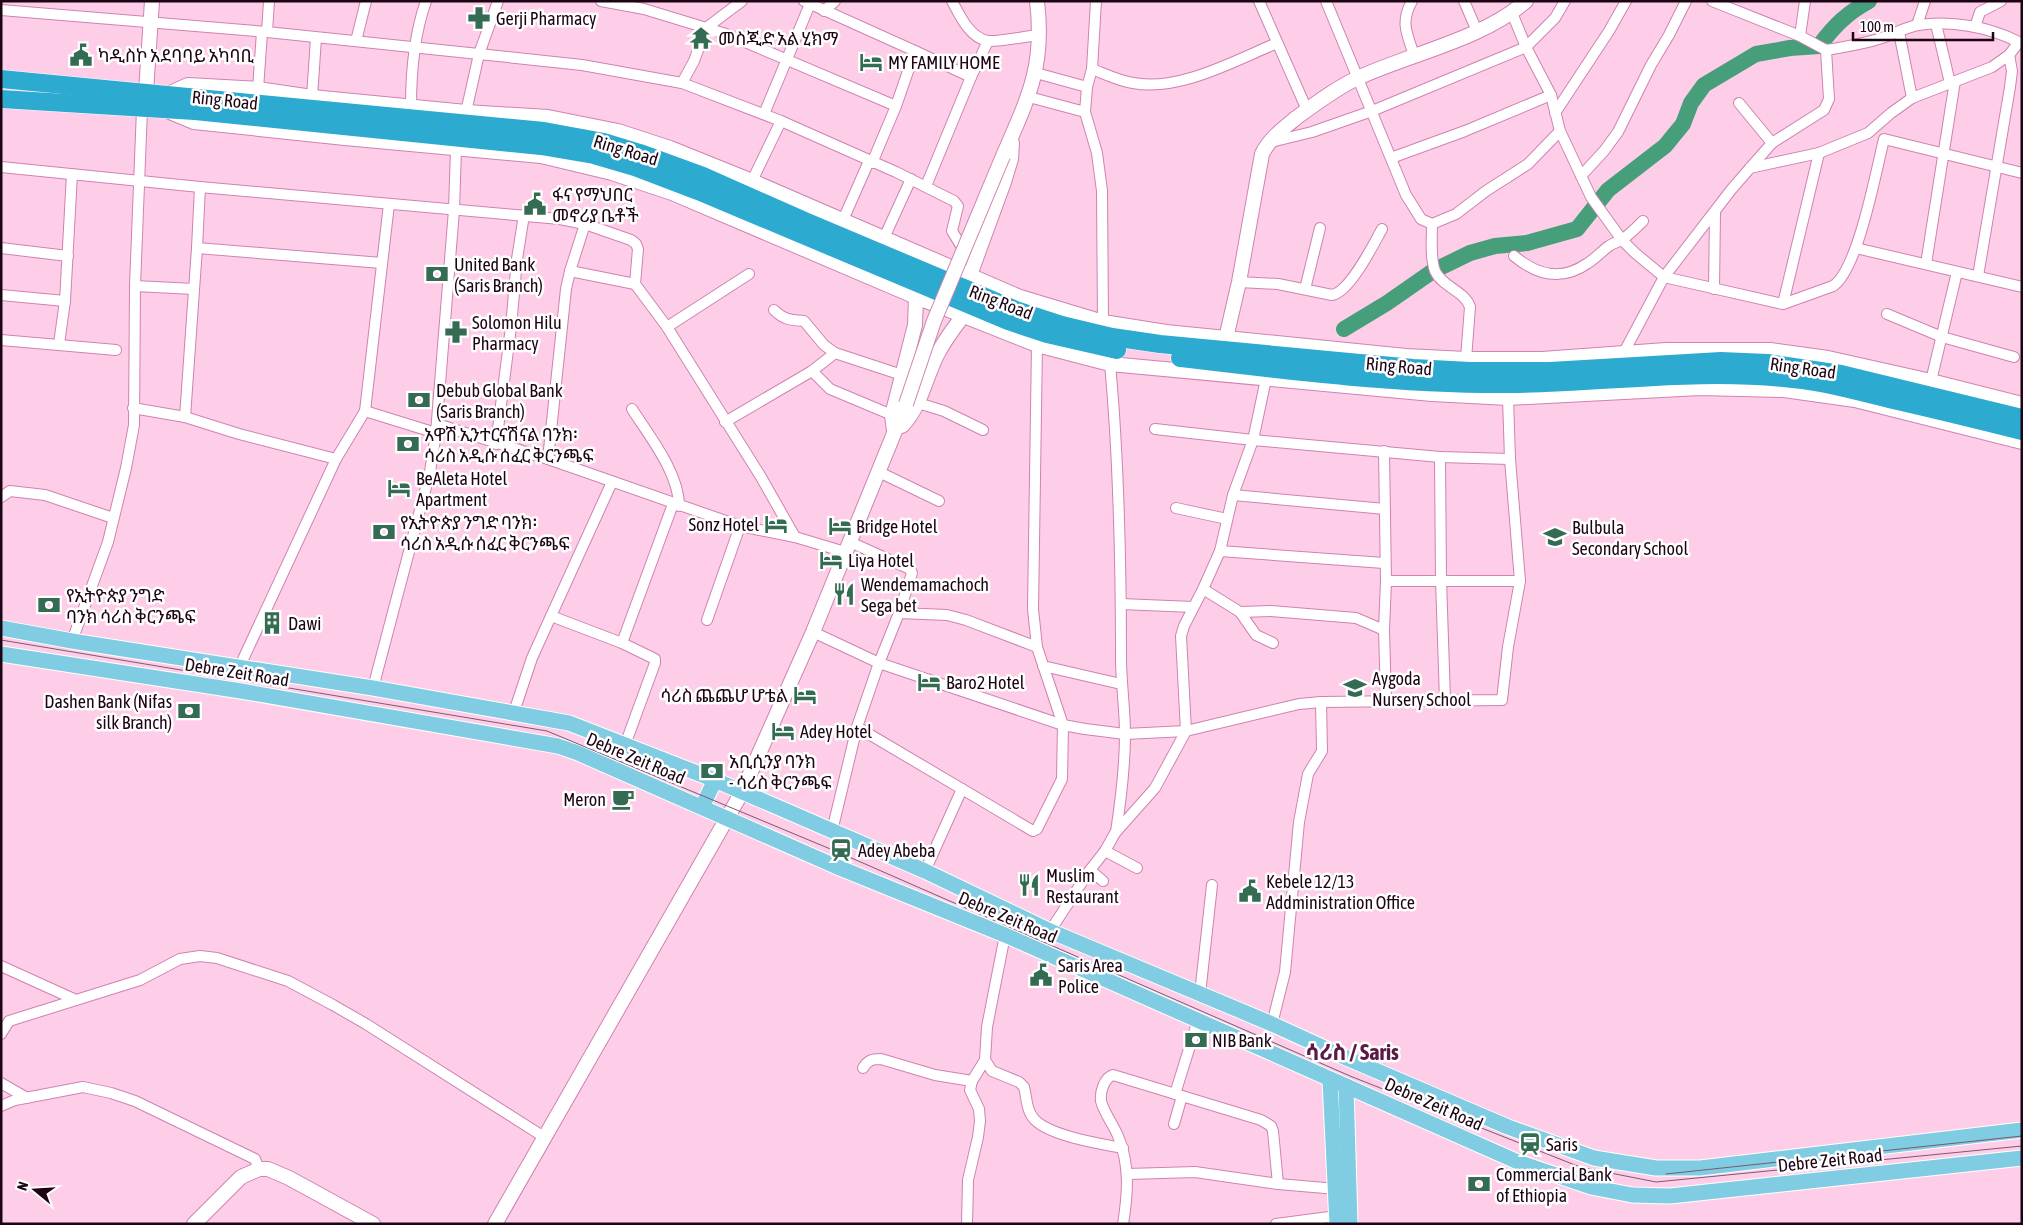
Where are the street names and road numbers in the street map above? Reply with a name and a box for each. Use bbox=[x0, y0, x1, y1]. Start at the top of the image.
street label: Ring Road bbox=[191, 86, 259, 114]
street label: Ring Road bbox=[591, 130, 661, 170]
street label: Ring Road bbox=[966, 280, 1036, 324]
street label: Ring Road bbox=[1365, 353, 1433, 379]
street label: Ring Road bbox=[1769, 353, 1837, 383]
street label: Debre Zeit Road bbox=[183, 653, 291, 691]
street label: Debre Zeit Road bbox=[583, 728, 689, 788]
street label: Debre Zeit Road bbox=[955, 887, 1061, 947]
street label: Debre Zeit Road bbox=[1382, 1073, 1486, 1135]
street label: Debre Zeit Road bbox=[1777, 1144, 1883, 1176]

